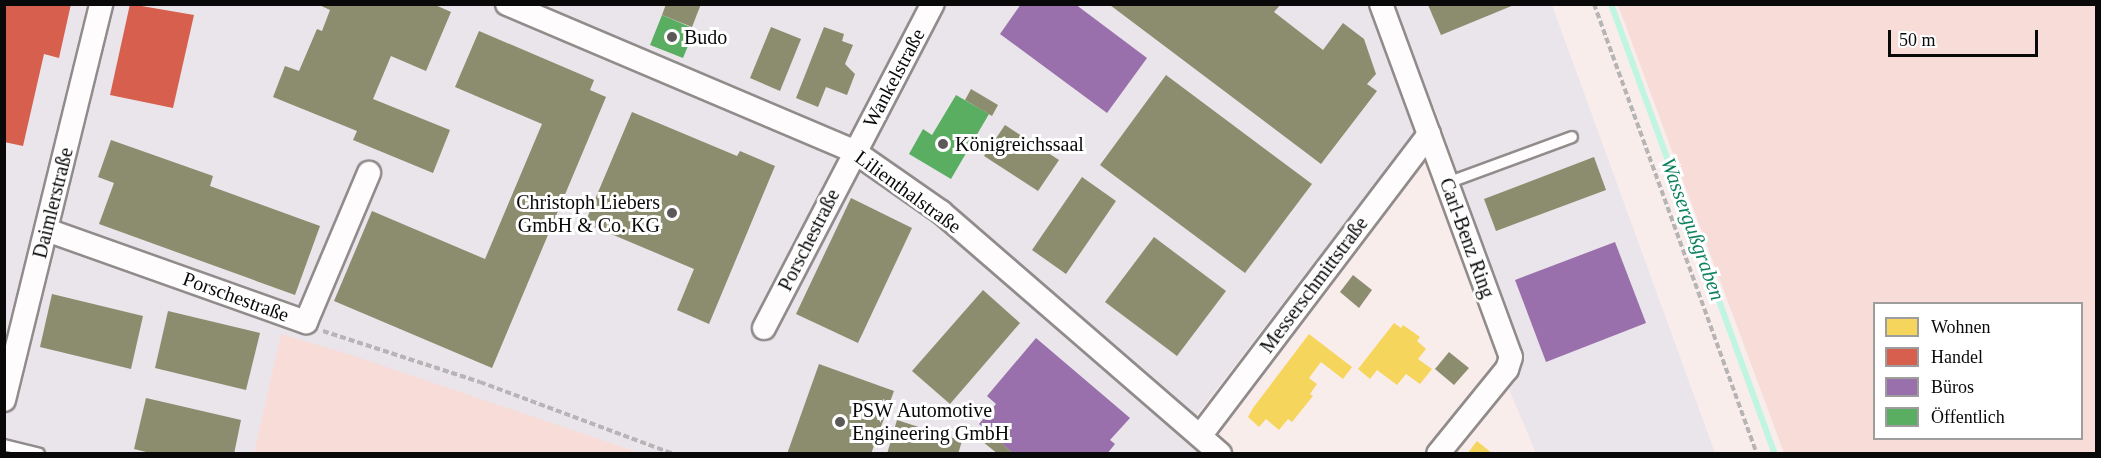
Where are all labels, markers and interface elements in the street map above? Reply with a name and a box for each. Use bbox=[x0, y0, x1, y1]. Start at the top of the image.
scale bar bbox=[1891, 18, 2041, 56]
place label: Budo bbox=[684, 25, 727, 49]
street label: Wankelstraße bbox=[858, 25, 930, 131]
marker: Budo bbox=[665, 30, 679, 44]
text: 50 m bbox=[1899, 30, 1936, 50]
place label: Königreichssaal bbox=[955, 132, 1084, 156]
marker: Königreichssaal bbox=[936, 137, 950, 151]
street label: Daimlerstraße bbox=[28, 145, 78, 261]
street label: Lilienthalstraße bbox=[850, 145, 966, 239]
water label: Wassergußgraben bbox=[1655, 154, 1731, 304]
street label: Carl-Benz Ring bbox=[1434, 175, 1500, 301]
street label: Porschestraße bbox=[773, 185, 845, 295]
place label: Christoph Liebers GmbH & Co. KG bbox=[516, 190, 660, 237]
marker: Christoph Liebers GmbH & Co. KG bbox=[665, 206, 679, 220]
street label: Messerschmittstraße bbox=[1255, 212, 1373, 358]
street label: Porschestraße bbox=[180, 267, 292, 327]
legend bbox=[1873, 302, 2083, 440]
text: Wohnen bbox=[1931, 317, 1991, 337]
text: Handel bbox=[1931, 347, 1983, 367]
text: Büros bbox=[1931, 377, 1974, 397]
place label: PSW Automotive Engineering GmbH bbox=[852, 398, 1009, 445]
text: Öffentlich bbox=[1931, 407, 2005, 427]
marker: PSW Automotive Engineering GmbH bbox=[833, 415, 847, 429]

